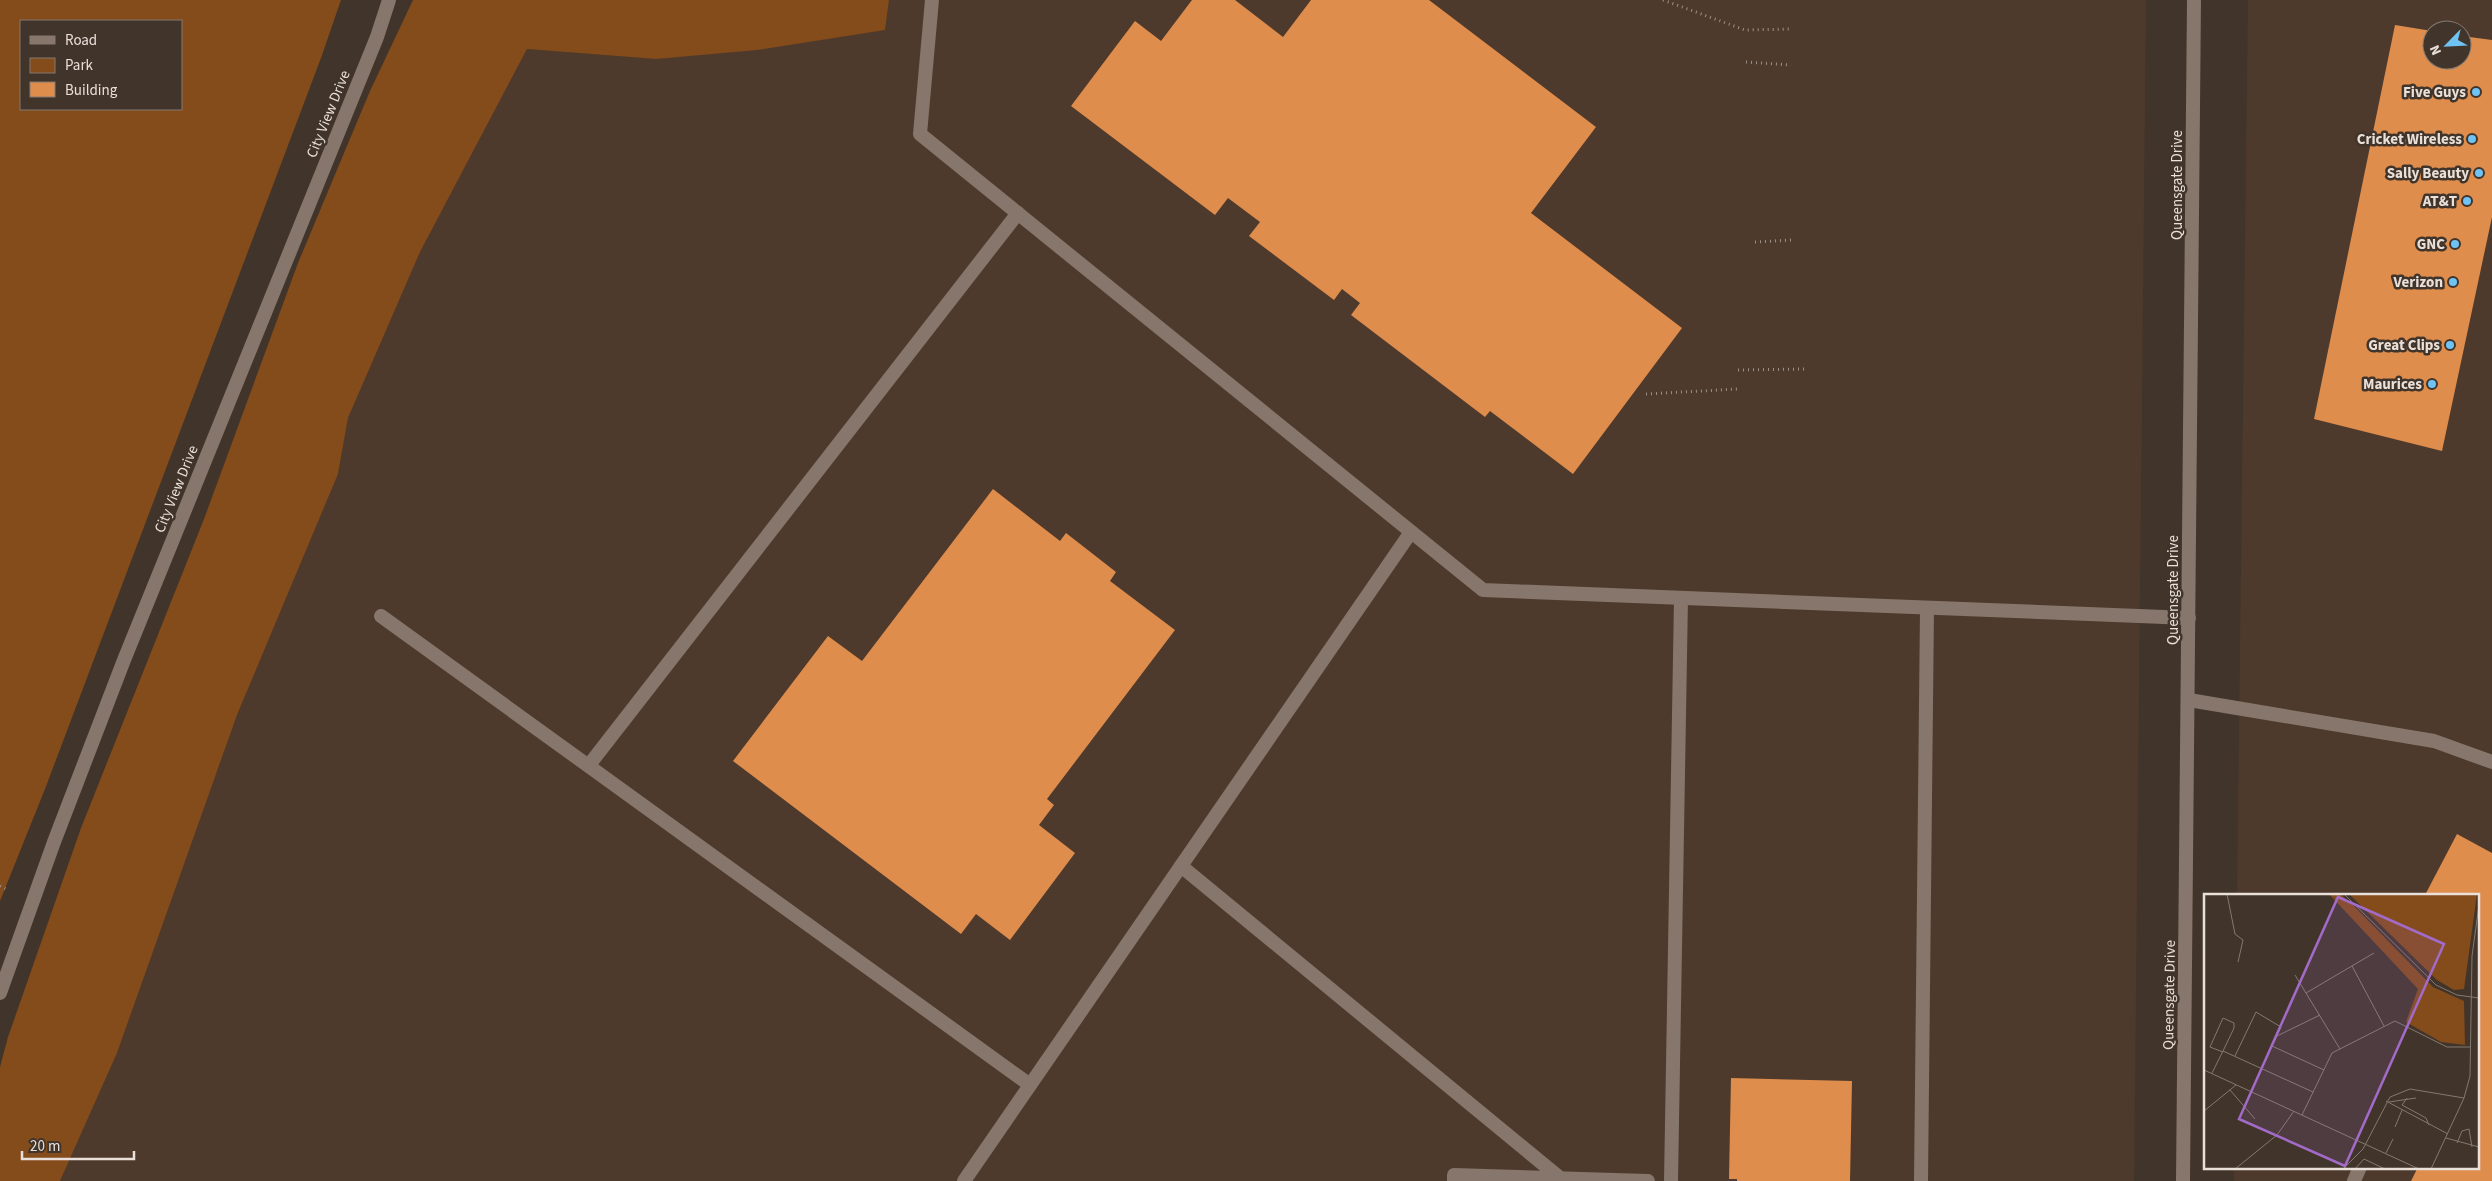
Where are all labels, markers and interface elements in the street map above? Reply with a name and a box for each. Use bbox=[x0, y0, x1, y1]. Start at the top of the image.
legend bbox=[20, 20, 182, 110]
north arrow bbox=[2422, 20, 2472, 70]
text: Road bbox=[65, 30, 97, 51]
text: N bbox=[2425, 42, 2447, 58]
text: Park bbox=[65, 55, 94, 76]
street label: City View Drive bbox=[301, 67, 356, 161]
text: Building bbox=[65, 80, 118, 101]
place label: Five Guys bbox=[2403, 82, 2466, 103]
marker: Five Guys bbox=[2470, 86, 2482, 98]
place label: Cricket Wireless bbox=[2357, 129, 2462, 150]
street label: Queensgate Drive bbox=[2167, 130, 2188, 240]
marker: Cricket Wireless bbox=[2466, 133, 2478, 145]
place label: Sally Beauty bbox=[2387, 163, 2469, 184]
marker: Sally Beauty bbox=[2473, 167, 2485, 179]
place label: AT&T bbox=[2422, 191, 2457, 212]
marker: AT&T bbox=[2461, 195, 2473, 207]
place label: GNC bbox=[2417, 234, 2445, 255]
marker: GNC bbox=[2449, 238, 2461, 250]
place label: Verizon bbox=[2392, 272, 2443, 293]
marker: Verizon bbox=[2447, 276, 2459, 288]
place label: Great Clips bbox=[2368, 335, 2440, 356]
marker: Great Clips bbox=[2444, 339, 2456, 351]
place label: Maurices bbox=[2363, 374, 2422, 395]
marker: Maurices bbox=[2426, 378, 2438, 390]
street label: City View Drive bbox=[149, 442, 204, 536]
street label: Queensgate Drive bbox=[2163, 535, 2184, 645]
inset map bbox=[2204, 894, 2480, 1168]
street label: Queensgate Drive bbox=[2158, 940, 2181, 1050]
scale bar bbox=[22, 1128, 135, 1160]
text: 20 m bbox=[30, 1136, 60, 1157]

